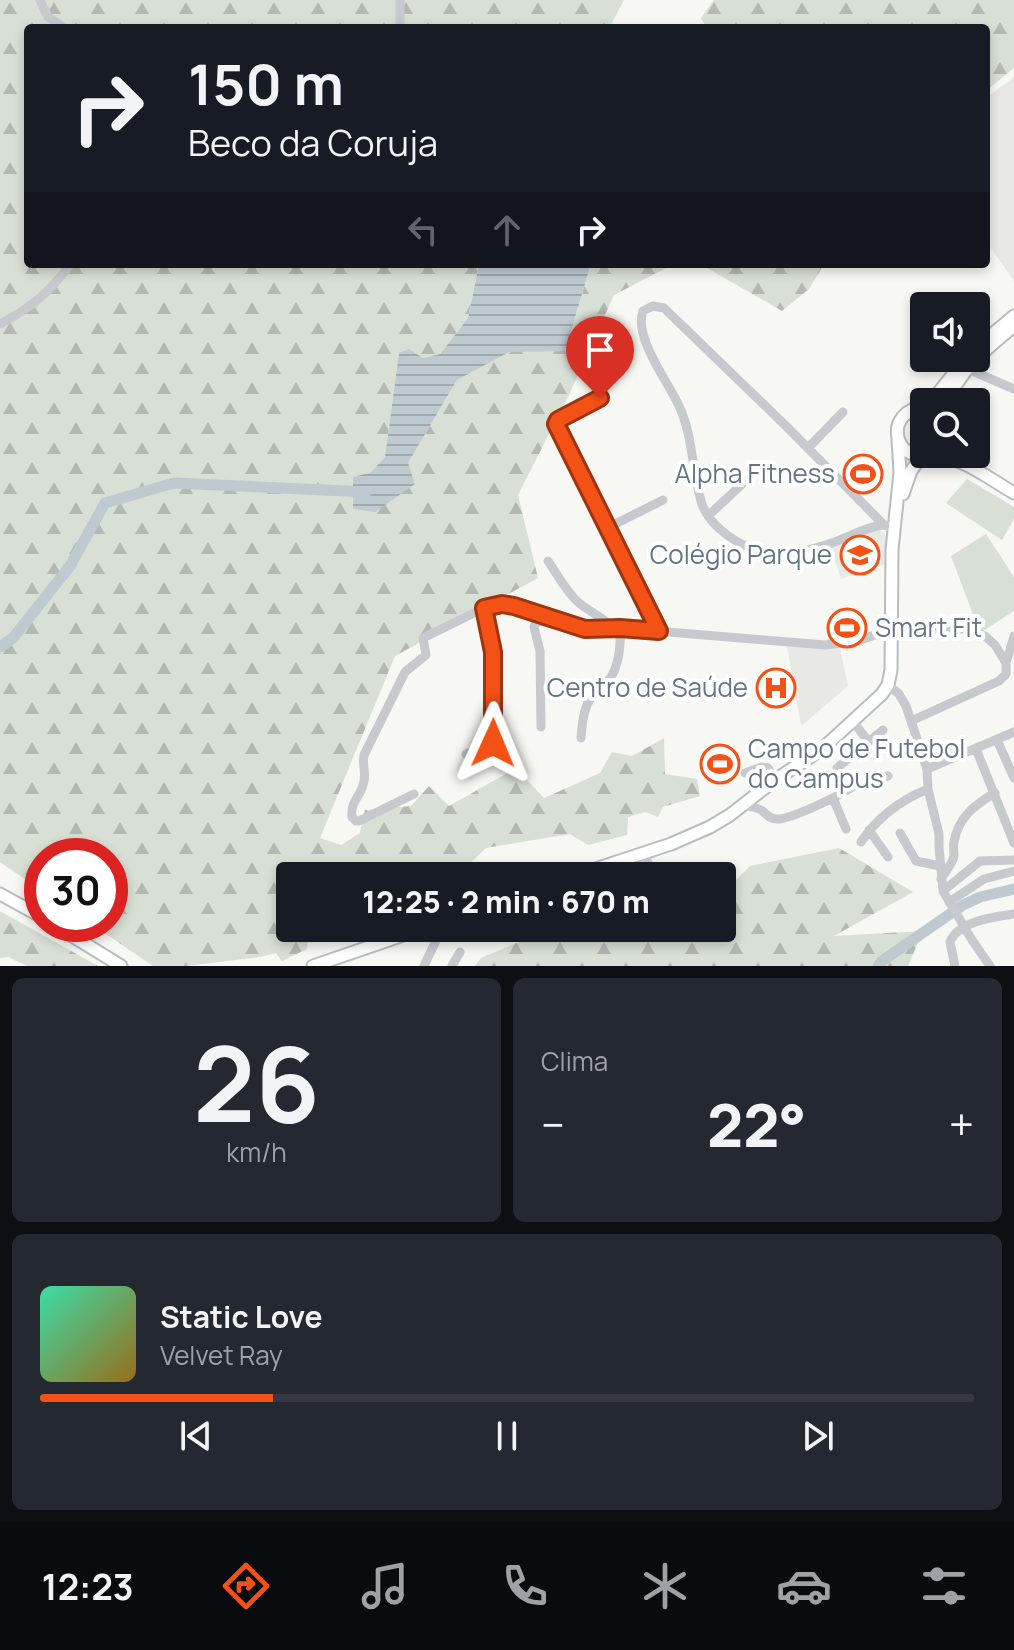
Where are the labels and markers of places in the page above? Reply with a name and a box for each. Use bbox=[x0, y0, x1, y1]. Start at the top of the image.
pin bbox=[566, 316, 634, 398]
sports icon: Alpha Fitness bbox=[842, 453, 884, 495]
place label: Alpha Fitness bbox=[675, 455, 835, 491]
school or university icon: Colégio Parque bbox=[839, 534, 881, 576]
place label: Colégio Parque bbox=[650, 536, 832, 572]
sports icon: Smart Fit bbox=[826, 607, 868, 649]
place label: Smart Fit bbox=[875, 609, 982, 645]
hospital icon: Centro de Saúde bbox=[755, 667, 797, 709]
place label: Centro de Saúde bbox=[547, 669, 748, 705]
place label: Campo de Futebol do Campus bbox=[748, 730, 965, 796]
sports icon: Campo de Futebol do Campus bbox=[699, 743, 741, 785]

